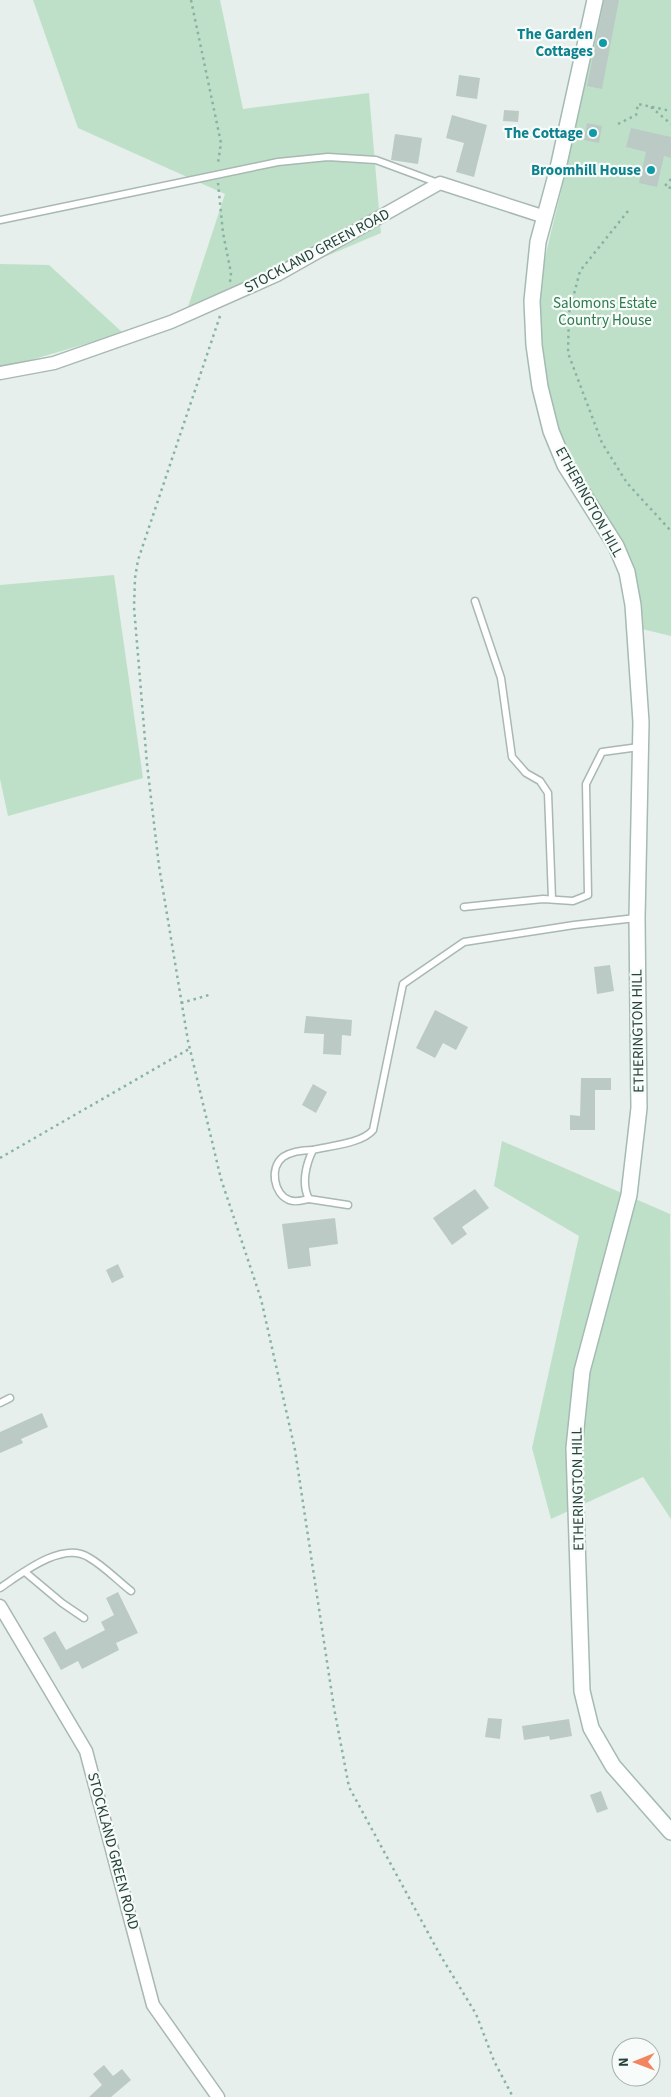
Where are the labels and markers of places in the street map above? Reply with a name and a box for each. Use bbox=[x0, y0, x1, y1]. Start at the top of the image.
place label: The Garden Cottages bbox=[517, 24, 593, 62]
marker: The Garden Cottages bbox=[597, 37, 609, 49]
place label: The Cottage bbox=[504, 123, 583, 144]
marker: The Cottage bbox=[587, 127, 599, 139]
place label: Broomhill House bbox=[531, 160, 641, 181]
marker: Broomhill House bbox=[645, 164, 657, 176]

